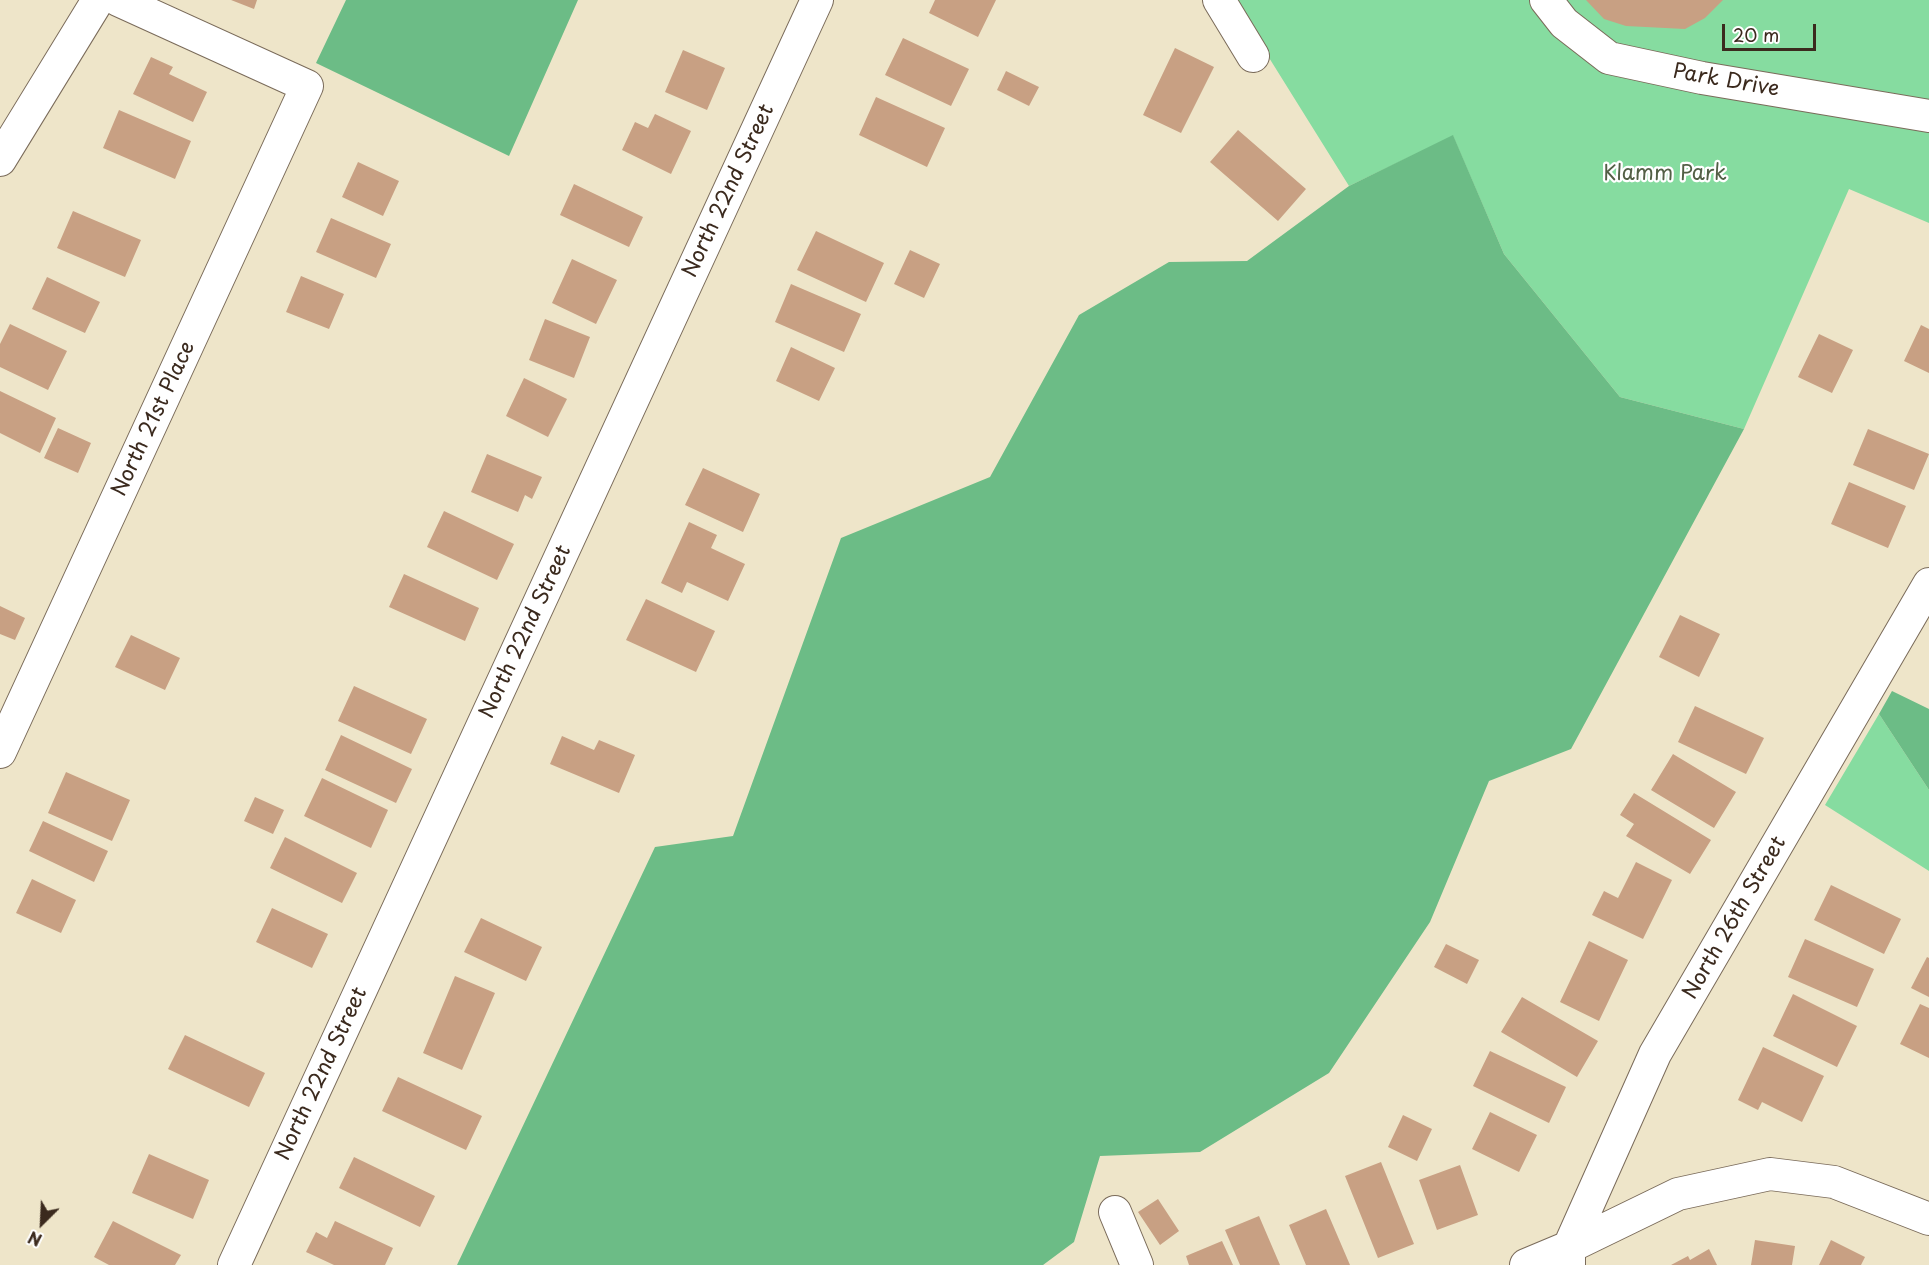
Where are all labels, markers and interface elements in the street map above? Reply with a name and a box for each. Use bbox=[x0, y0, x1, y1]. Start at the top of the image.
scale bar bbox=[1725, 12, 1820, 50]
text: 20 m bbox=[1733, 21, 1779, 48]
street label: Park Drive bbox=[1671, 59, 1781, 103]
street label: North 22nd Street bbox=[678, 100, 780, 282]
park label: Klamm Park bbox=[1603, 161, 1727, 187]
street label: North 21st Place bbox=[107, 338, 201, 500]
street label: North 22nd Street bbox=[475, 541, 577, 723]
street label: North 26th Street bbox=[1678, 832, 1792, 1004]
street label: North 22nd Street bbox=[271, 983, 373, 1165]
north arrow bbox=[12, 1193, 72, 1253]
text: N bbox=[24, 1226, 45, 1253]

